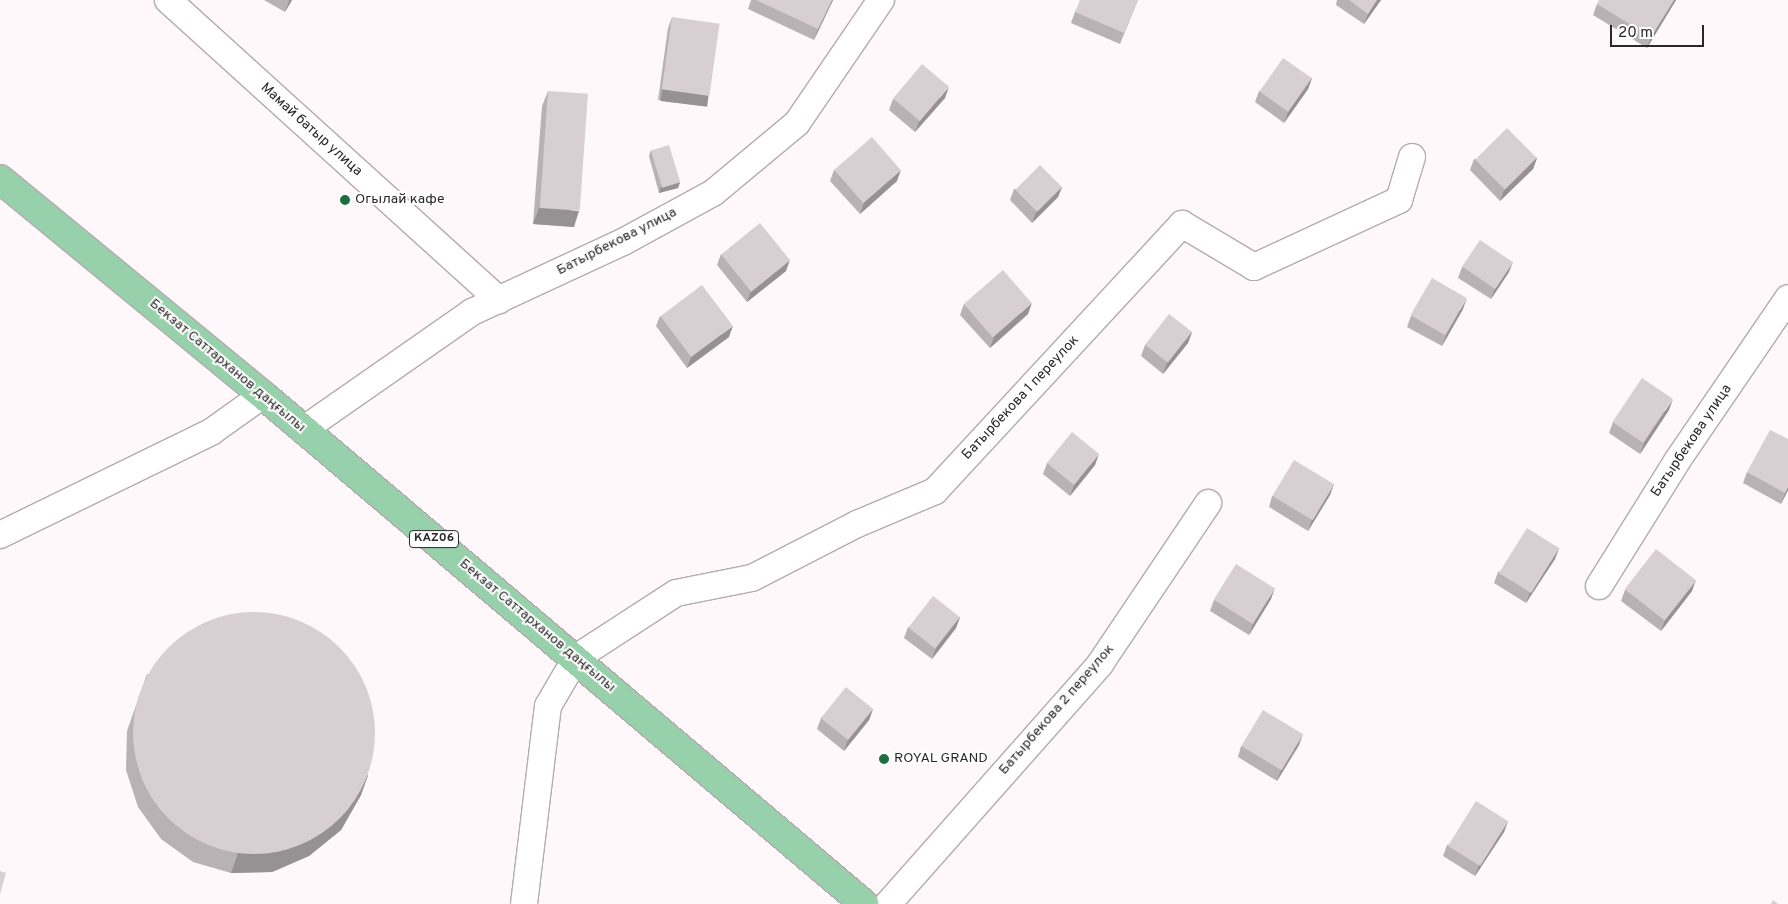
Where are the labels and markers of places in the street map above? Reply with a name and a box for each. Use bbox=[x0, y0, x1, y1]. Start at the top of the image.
place label: Огылай кафе bbox=[355, 192, 444, 208]
marker: Огылай кафе bbox=[339, 194, 351, 206]
place label: ROYAL GRAND bbox=[894, 751, 988, 767]
marker: ROYAL GRAND bbox=[878, 753, 890, 765]

